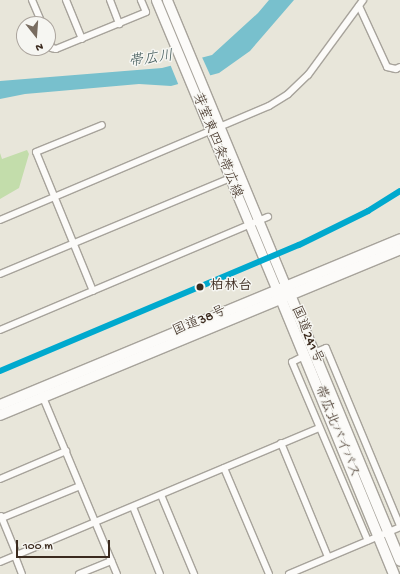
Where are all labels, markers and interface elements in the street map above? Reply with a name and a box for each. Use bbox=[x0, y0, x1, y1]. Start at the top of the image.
north arrow bbox=[16, 16, 56, 56]
text: N bbox=[34, 40, 44, 53]
water label: 帯広川 bbox=[127, 48, 175, 72]
street label: 芽室東四条帯広線 bbox=[187, 91, 245, 201]
place label: 柏林台 bbox=[210, 279, 252, 295]
marker: 柏林台 bbox=[193, 280, 207, 294]
street label: 国道38号 bbox=[171, 303, 229, 341]
street label: 国道241号 bbox=[286, 304, 326, 366]
street label: 帯広北バイパス bbox=[310, 383, 362, 481]
scale bar bbox=[18, 532, 112, 558]
text: 100 m bbox=[23, 540, 53, 554]

